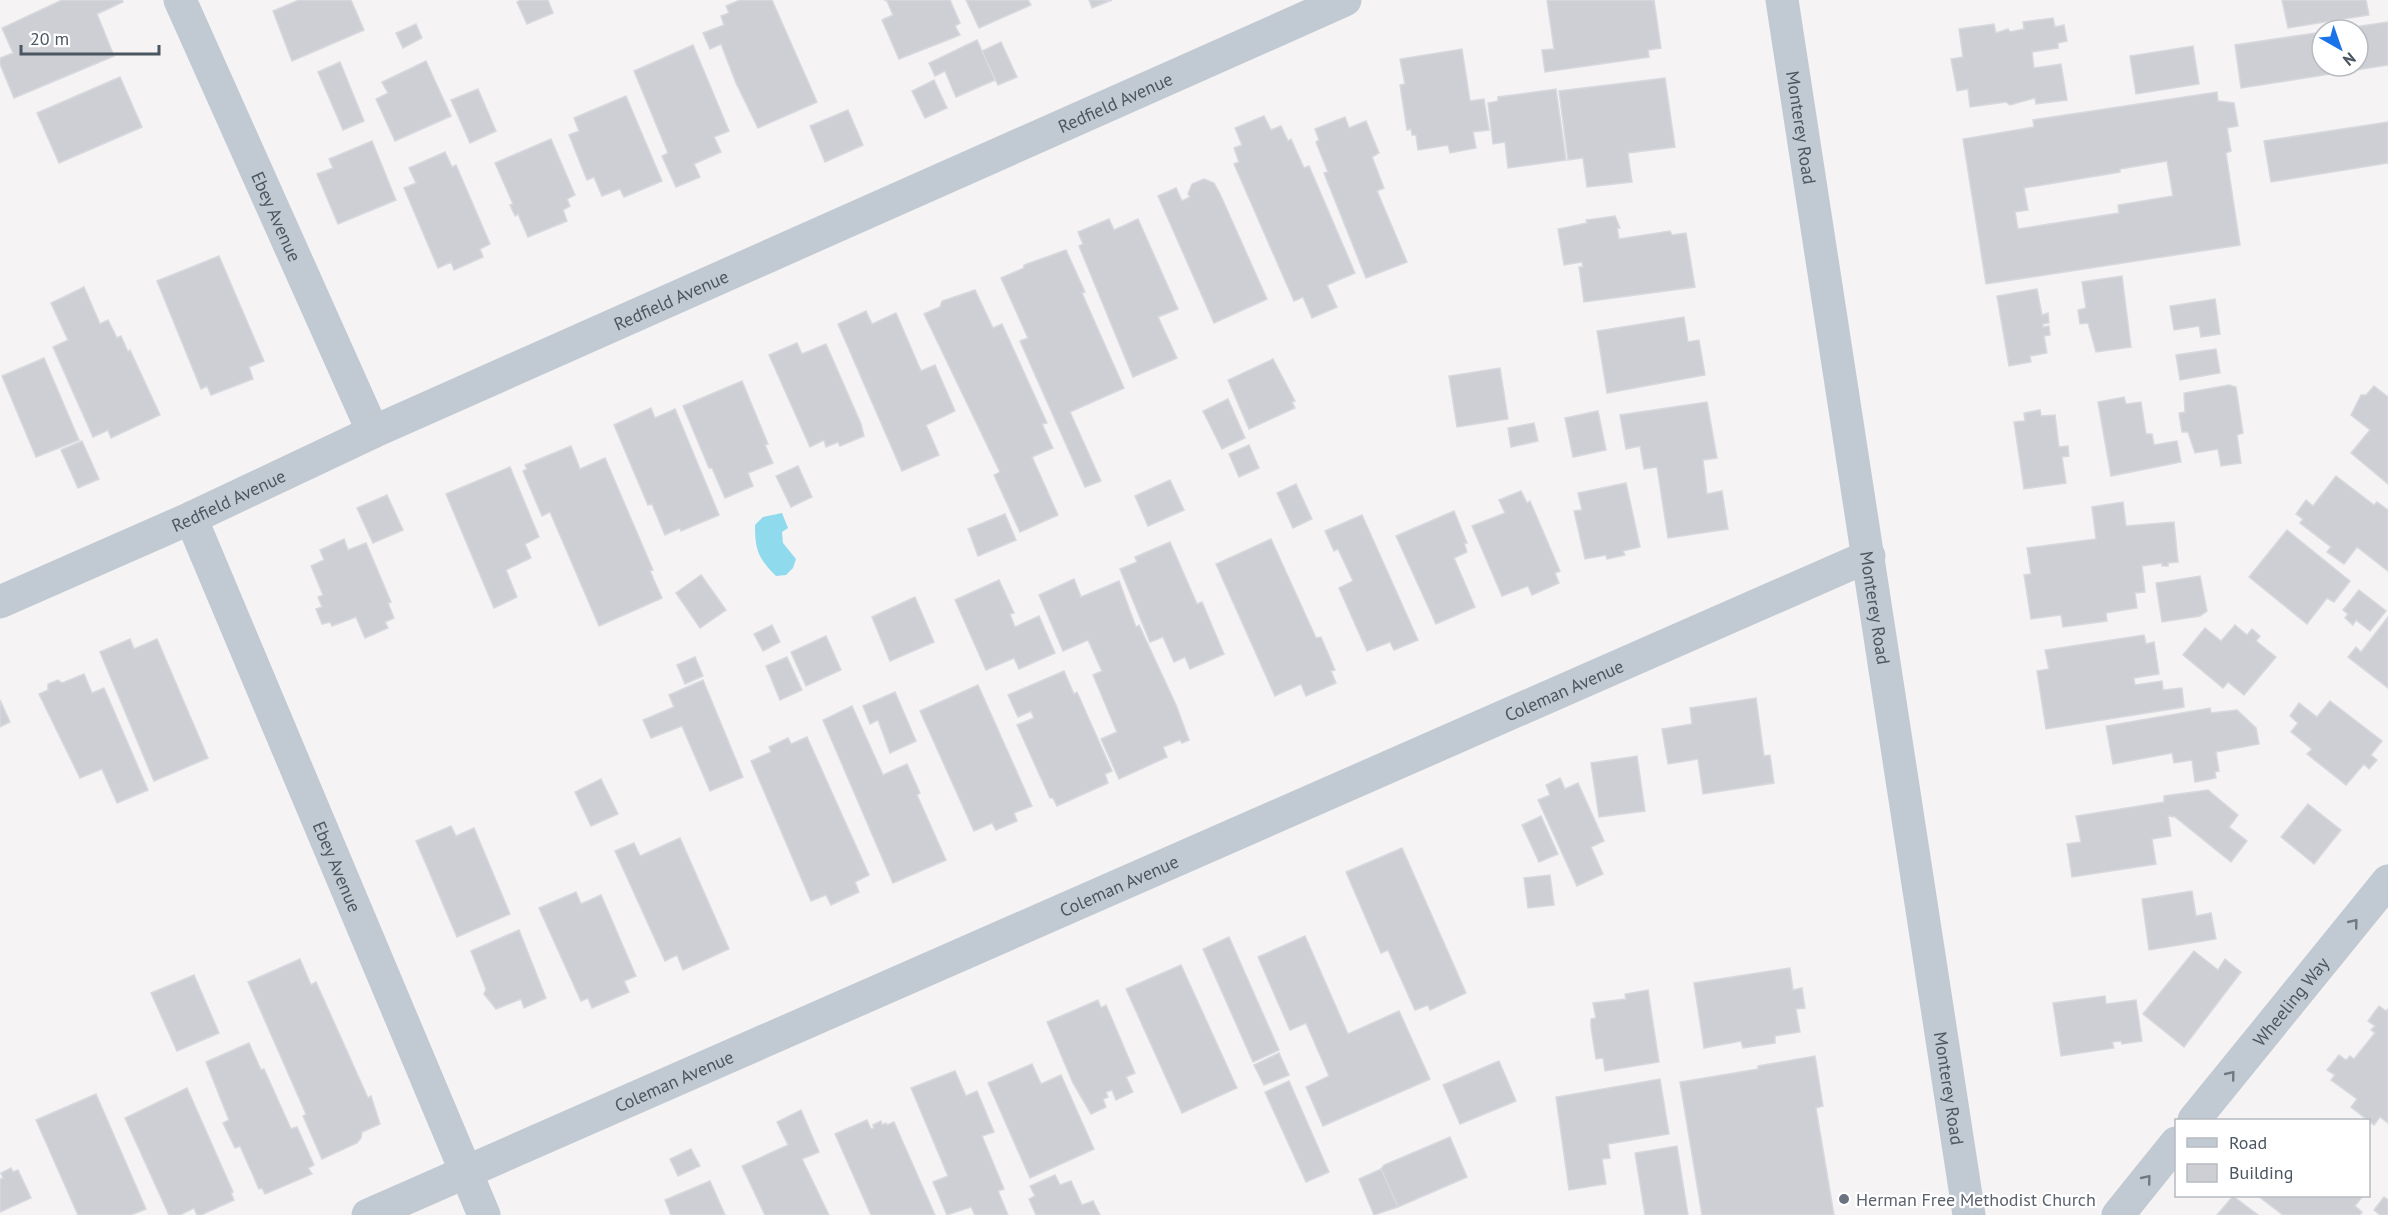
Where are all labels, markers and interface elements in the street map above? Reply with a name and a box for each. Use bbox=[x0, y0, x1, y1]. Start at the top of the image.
scale bar bbox=[21, 18, 159, 56]
north arrow bbox=[2310, 18, 2370, 78]
text: 20 m bbox=[30, 27, 69, 50]
text: N bbox=[2339, 48, 2360, 71]
street label: Redfield Avenue bbox=[1054, 67, 1176, 138]
street label: Monterey Road bbox=[1782, 69, 1822, 186]
street label: Ebey Avenue bbox=[247, 168, 307, 265]
street label: Redfield Avenue bbox=[610, 264, 732, 335]
street label: Redfield Avenue bbox=[168, 464, 289, 537]
street label: Monterey Road bbox=[1855, 550, 1896, 666]
street label: Coleman Avenue bbox=[1501, 654, 1627, 726]
street label: Ebey Avenue bbox=[308, 818, 367, 915]
street label: Coleman Avenue bbox=[1056, 849, 1182, 922]
one-way arrow bbox=[2347, 919, 2358, 930]
street label: Wheeling Way bbox=[2247, 951, 2334, 1051]
street label: Monterey Road bbox=[1929, 1030, 1970, 1146]
street label: Coleman Avenue bbox=[611, 1045, 737, 1117]
one-way arrow bbox=[2224, 1071, 2235, 1082]
legend bbox=[2175, 1119, 2370, 1197]
text: Road bbox=[2229, 1131, 2267, 1154]
text: Building bbox=[2229, 1161, 2293, 1184]
one-way arrow bbox=[2140, 1175, 2151, 1186]
place label: Herman Free Methodist Church bbox=[1856, 1188, 2096, 1211]
marker: Herman Free Methodist Church bbox=[1837, 1192, 1851, 1206]

